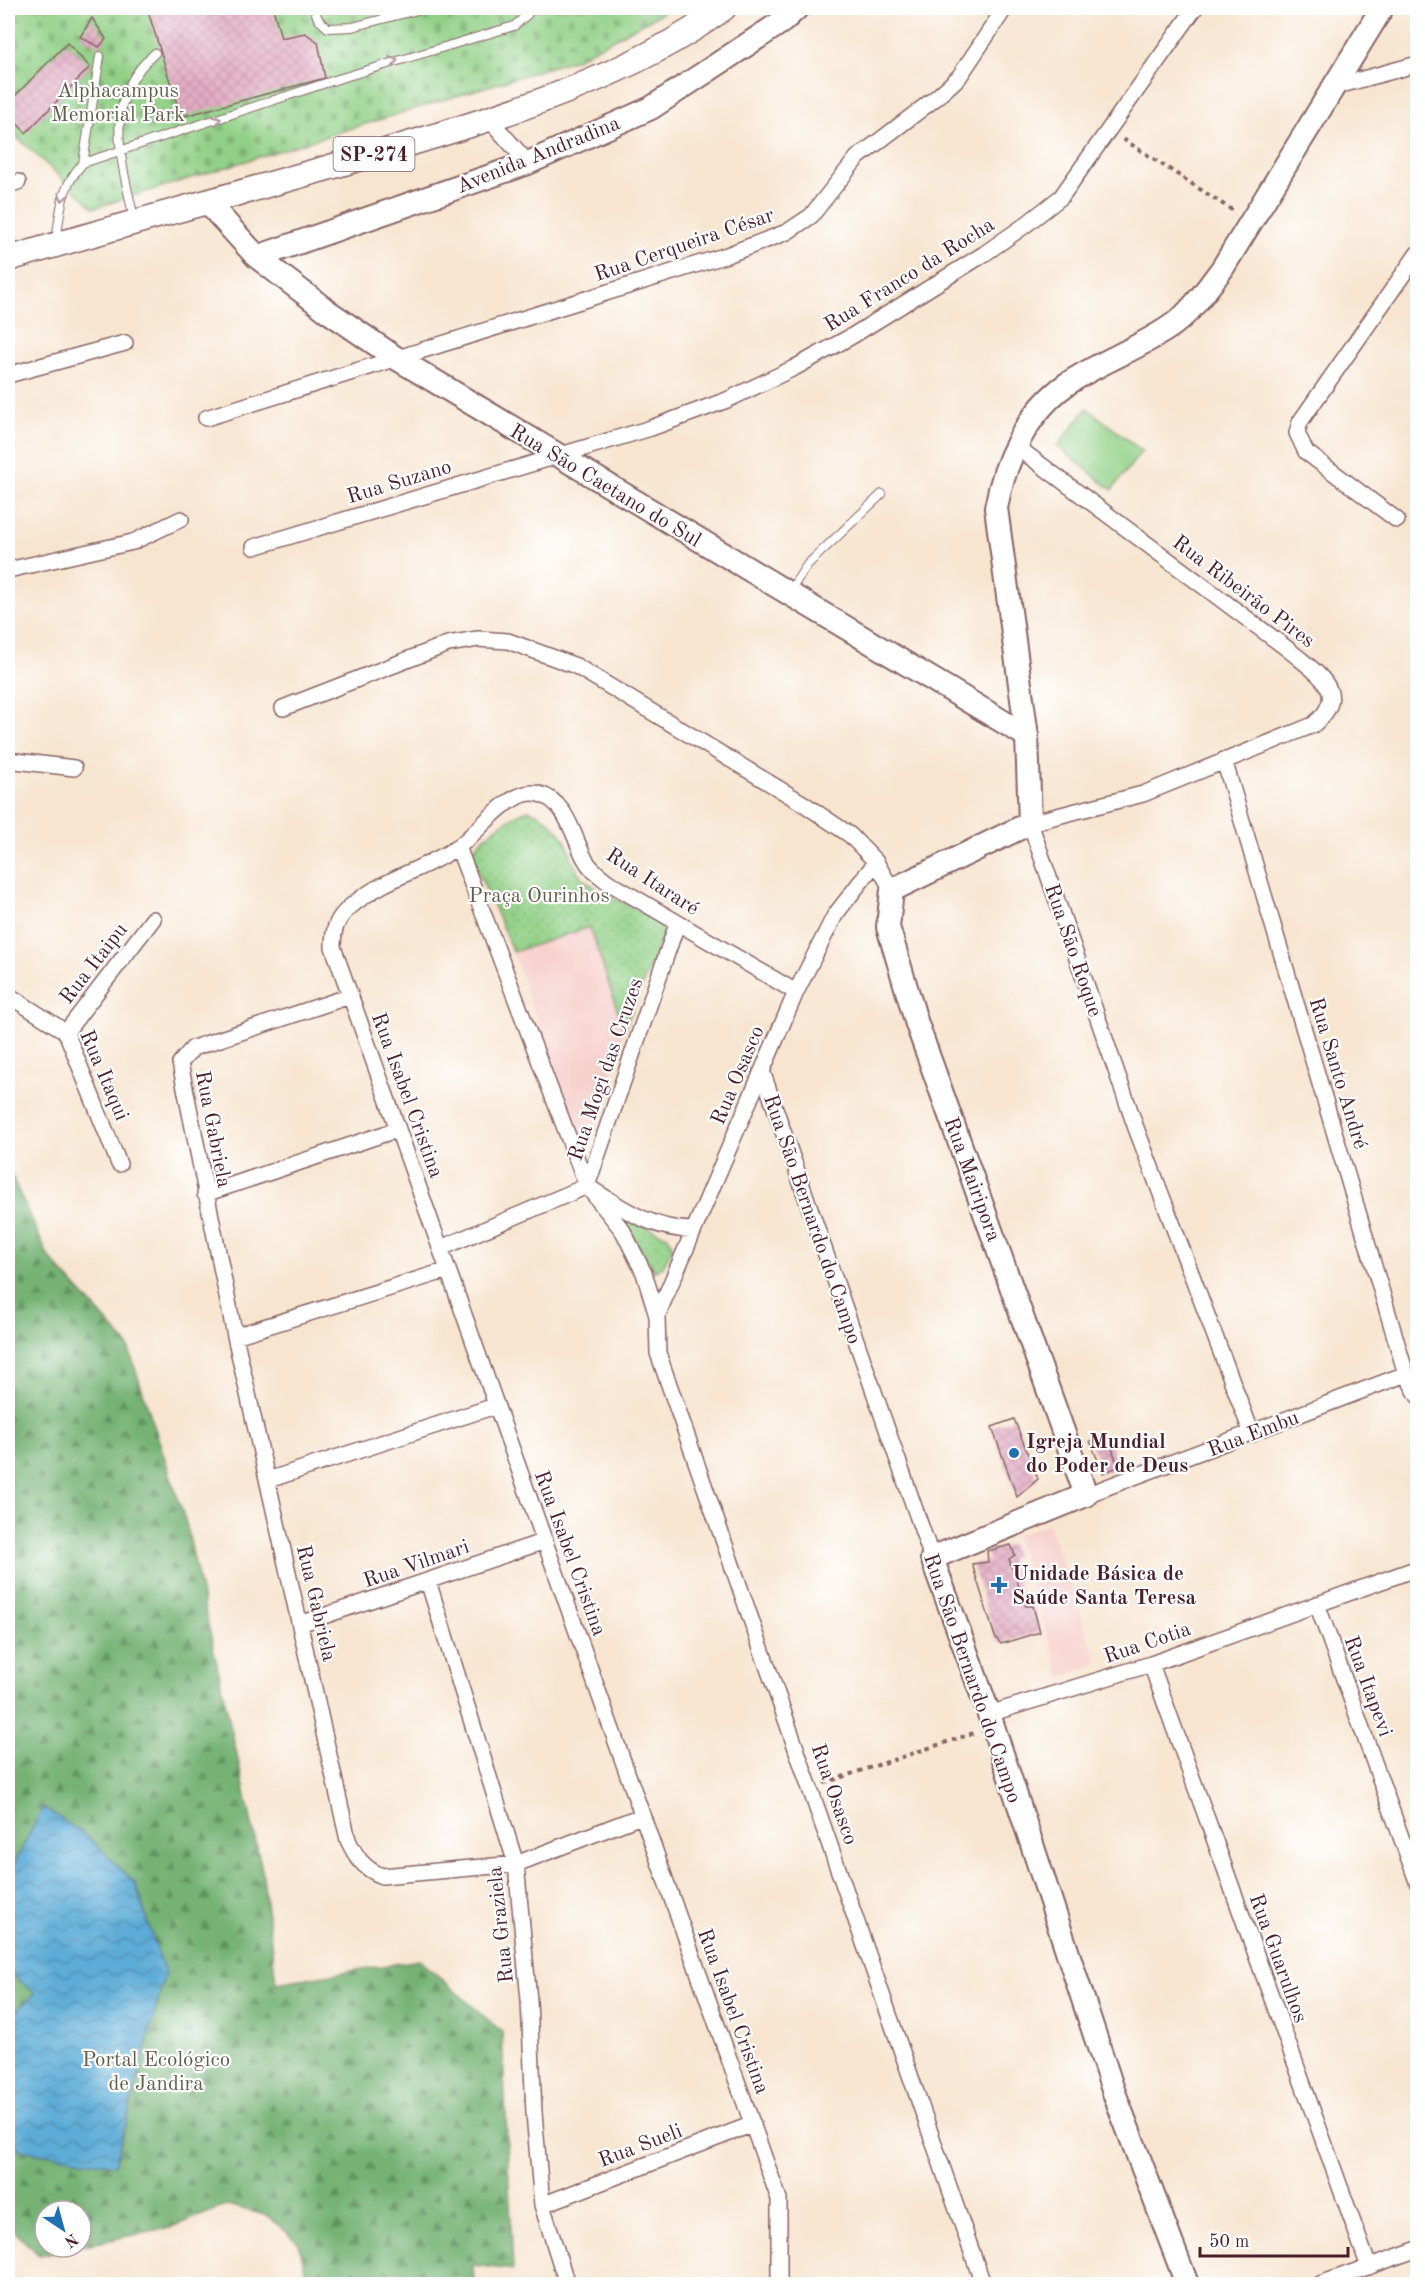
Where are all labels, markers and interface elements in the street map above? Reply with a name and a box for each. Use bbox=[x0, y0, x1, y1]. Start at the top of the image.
one-way arrow bbox=[388, 56, 399, 68]
park label: Alphacampus Memorial Park bbox=[51, 81, 185, 126]
street label: Avenida Andradina bbox=[454, 113, 623, 198]
one-way arrow bbox=[211, 115, 222, 127]
road number: SP-274 bbox=[334, 137, 415, 171]
one-way arrow bbox=[58, 191, 71, 201]
street label: Rua Cerqueira César bbox=[592, 205, 777, 286]
street label: Rua Franco da Rocha bbox=[821, 214, 999, 336]
street label: Rua São Caetano do Sul bbox=[506, 421, 705, 552]
street label: Rua Suzano bbox=[345, 457, 454, 508]
street label: Rua Ribeirão Pires bbox=[1168, 532, 1318, 652]
street label: Rua Itararé bbox=[602, 845, 702, 920]
street label: Rua São Roque bbox=[1040, 881, 1105, 1020]
park label: Praça Ourinhos bbox=[468, 886, 610, 907]
street label: Rua Itaipu bbox=[56, 920, 132, 1008]
street label: Rua Mogi das Cruzes bbox=[565, 975, 648, 1164]
street label: Rua Santo André bbox=[1305, 995, 1371, 1152]
street label: Rua Isabel Cristina bbox=[367, 1010, 446, 1181]
street label: Rua Osasco bbox=[708, 1023, 769, 1128]
street label: Rua Itaqui bbox=[75, 1027, 132, 1124]
street label: Rua Gabriela bbox=[191, 1069, 234, 1190]
street label: Rua São Bernardo do Campo bbox=[759, 1092, 864, 1347]
street label: Rua Mairipora bbox=[939, 1115, 1004, 1245]
street label: Rua Embu bbox=[1205, 1407, 1302, 1461]
place label: Igreja Mundial do Poder de Deus bbox=[1026, 1432, 1188, 1477]
marker: Igreja Mundial do Poder de Deus bbox=[1007, 1446, 1021, 1460]
street label: Rua Isabel Cristina bbox=[530, 1468, 609, 1639]
street label: Rua Vilmari bbox=[361, 1537, 472, 1592]
street label: Rua Gabriela bbox=[292, 1543, 339, 1664]
street label: Rua São Bernardo do Campo bbox=[919, 1551, 1024, 1806]
place label: Unidade Básica de Saúde Santa Teresa bbox=[1012, 1564, 1197, 1609]
marker: Unidade Básica de Saúde Santa Teresa bbox=[990, 1576, 1008, 1594]
street label: Rua Cotia bbox=[1101, 1619, 1194, 1668]
street label: Rua Itapevi bbox=[1340, 1633, 1396, 1740]
street label: Rua Osasco bbox=[806, 1741, 861, 1848]
street label: Rua Graziela bbox=[485, 1865, 518, 1984]
street label: Rua Guarulhos bbox=[1245, 1891, 1311, 2026]
street label: Rua Isabel Cristina bbox=[693, 1926, 772, 2097]
park label: Portal Ecológico de Jandira bbox=[82, 2050, 230, 2095]
street label: Rua Sueli bbox=[596, 2121, 685, 2172]
north arrow bbox=[33, 2199, 93, 2259]
scale bar bbox=[1200, 2220, 1348, 2258]
text: N bbox=[60, 2229, 80, 2250]
text: 50 m bbox=[1209, 2233, 1249, 2251]

